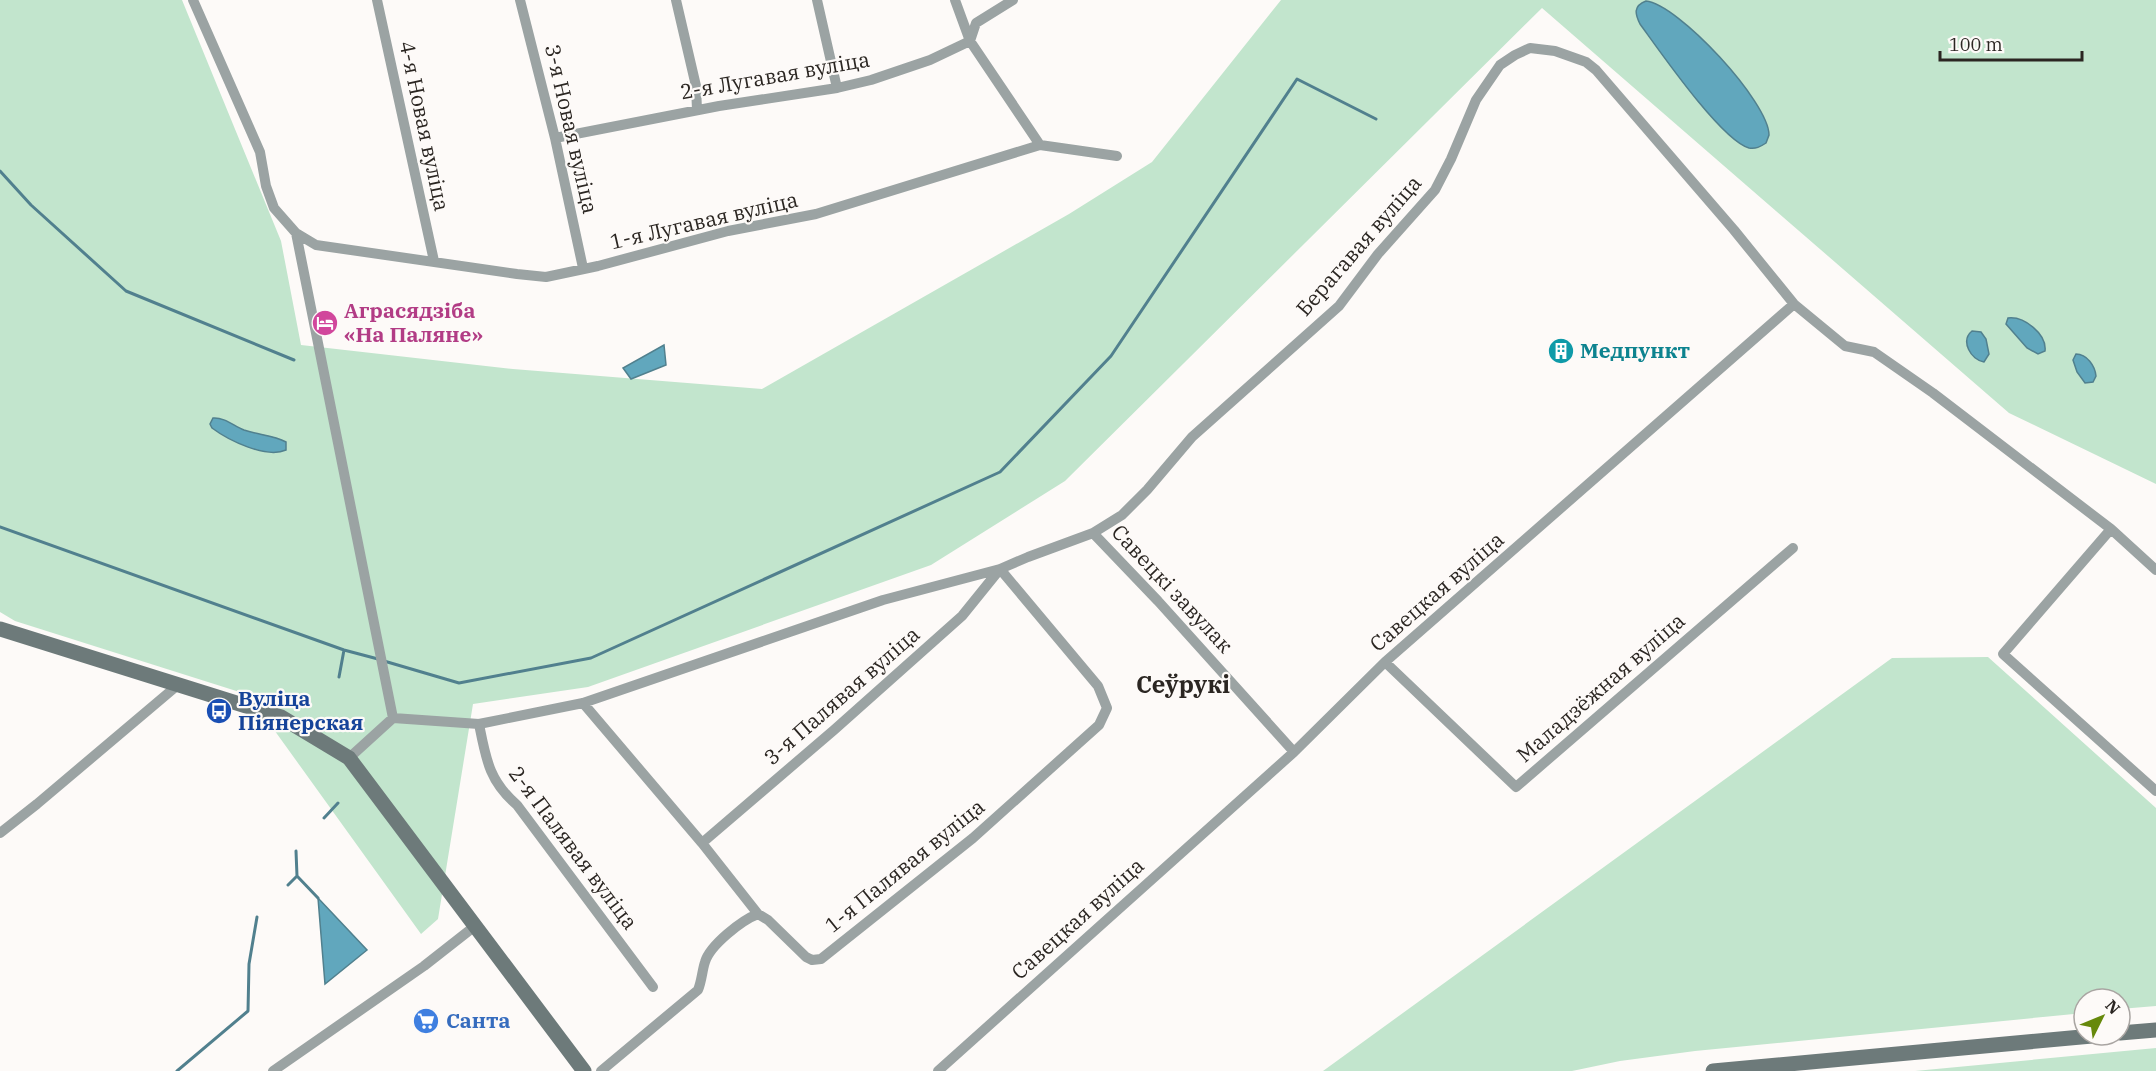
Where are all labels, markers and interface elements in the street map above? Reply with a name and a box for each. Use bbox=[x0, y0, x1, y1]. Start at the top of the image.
scale bar bbox=[1940, 24, 2082, 62]
text: 100 m bbox=[1949, 33, 2003, 56]
street label: 4-я Новая вуліца bbox=[393, 38, 457, 213]
street label: 3-я Новая вуліца bbox=[539, 41, 605, 216]
street label: 2-я Лугавая вуліца bbox=[678, 45, 872, 105]
street label: Берагавая вуліца bbox=[1289, 169, 1427, 321]
street label: 1-я Лугавая вуліца bbox=[607, 185, 800, 255]
place label: Аграсядзіба «На Паляне» bbox=[344, 296, 483, 348]
hotel icon: Аграсядзіба «На Паляне» bbox=[310, 308, 340, 338]
building icon: Медпункт bbox=[1546, 336, 1576, 366]
place label: Медпункт bbox=[1580, 336, 1690, 364]
street label: Савецкі завулак bbox=[1106, 518, 1240, 659]
street label: Савецкая вуліца bbox=[1363, 525, 1509, 657]
street label: Маладзёжная вуліца bbox=[1510, 606, 1690, 768]
street label: 3-я Палявая вуліца bbox=[757, 620, 925, 771]
district label: Сеўрукі bbox=[1136, 668, 1230, 700]
place label: Вуліца Піянерская bbox=[238, 684, 364, 736]
bus stop icon: Вуліца Піянерская bbox=[204, 696, 234, 726]
street label: 2-я Палявая вуліца bbox=[503, 760, 645, 935]
street label: 1-я Палявая вуліца bbox=[819, 792, 990, 938]
street label: Савецкая вуліца bbox=[1005, 851, 1150, 985]
north arrow bbox=[2072, 987, 2132, 1047]
text: N bbox=[2101, 995, 2125, 1018]
supermarket icon: Санта bbox=[411, 1006, 441, 1036]
place label: Санта bbox=[446, 1006, 511, 1034]

